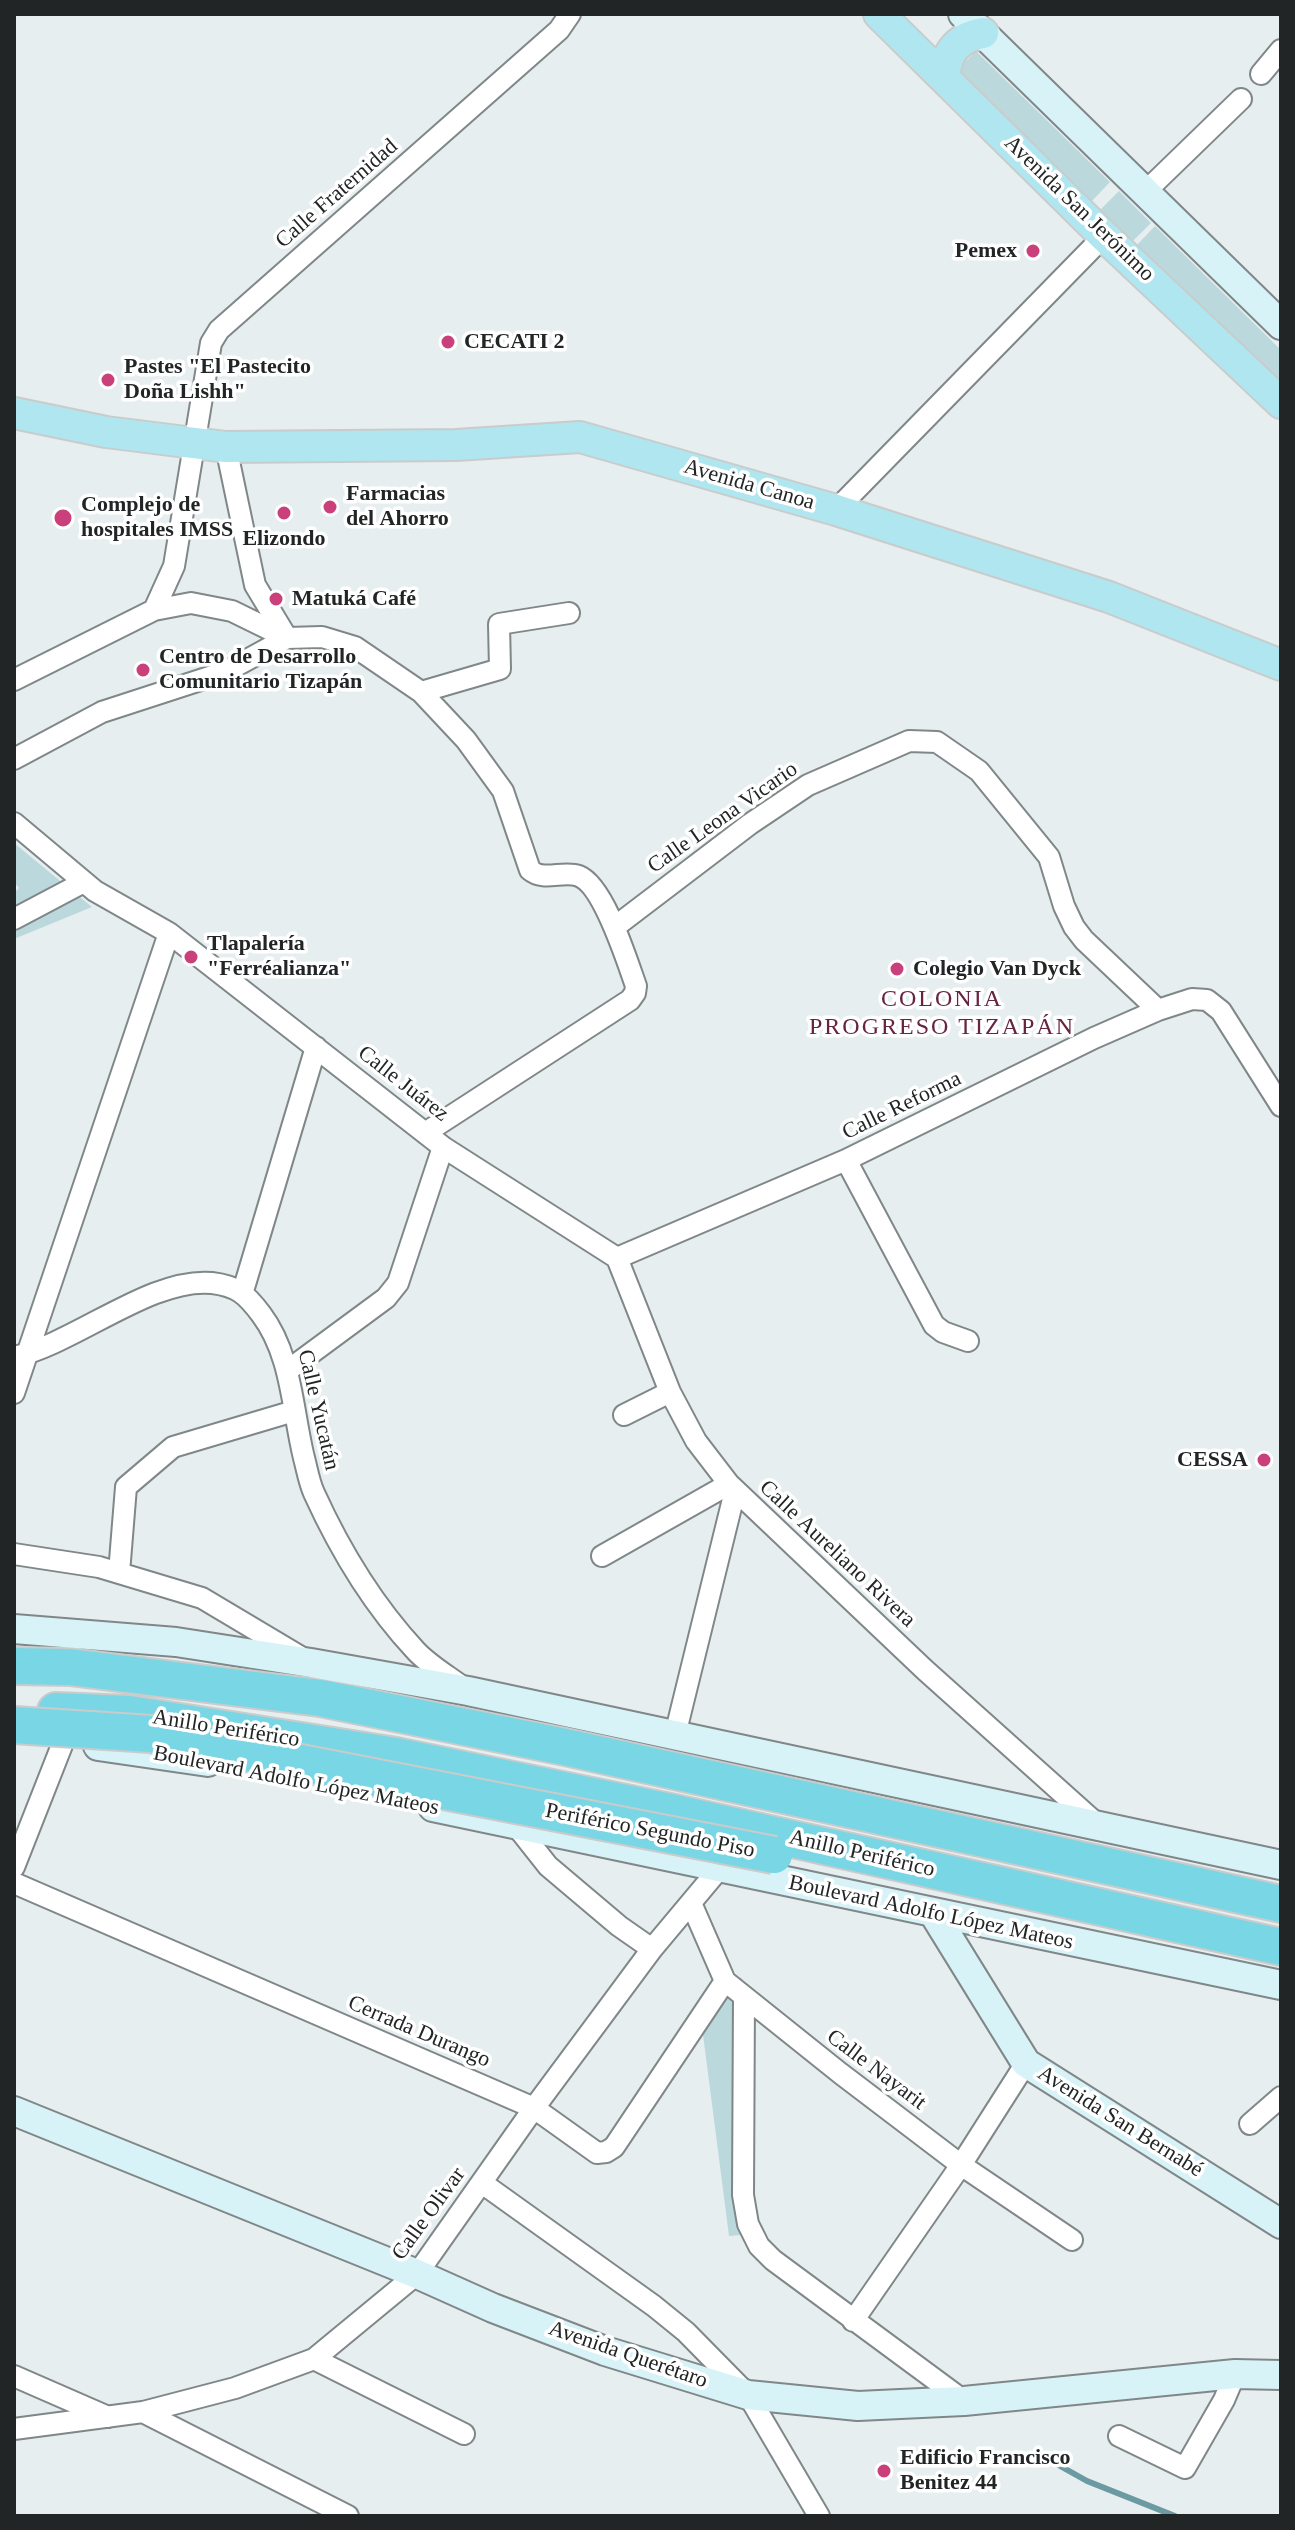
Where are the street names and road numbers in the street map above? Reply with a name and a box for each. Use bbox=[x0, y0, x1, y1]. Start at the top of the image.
street label: Avenida San Jerónimo bbox=[998, 130, 1160, 288]
street label: Calle Fraternidad bbox=[270, 134, 404, 254]
street label: Avenida Canoa bbox=[681, 454, 817, 516]
street label: Calle Leona Vicario bbox=[643, 756, 803, 880]
street label: Calle Juárez bbox=[352, 1040, 454, 1128]
street label: Calle Reforma bbox=[838, 1066, 966, 1146]
street label: Calle Yucatán bbox=[291, 1347, 345, 1473]
street label: Calle Aureliano Rivera bbox=[753, 1475, 921, 1633]
street label: Anillo Periférico bbox=[151, 1704, 301, 1754]
street label: Boulevard Adolfo López Mateos bbox=[151, 1740, 441, 1822]
street label: Periférico Segundo Piso bbox=[543, 1798, 757, 1864]
street label: Anillo Periférico bbox=[787, 1824, 937, 1884]
street label: Boulevard Adolfo López Mateos bbox=[786, 1870, 1076, 1956]
street label: Cerrada Durango bbox=[344, 1990, 494, 2074]
street label: Calle Nayarit bbox=[821, 2024, 931, 2116]
street label: Avenida San Bernabé bbox=[1032, 2060, 1208, 2184]
street label: Calle Olivar bbox=[387, 2163, 471, 2265]
street label: Avenida Querétaro bbox=[545, 2315, 711, 2395]

